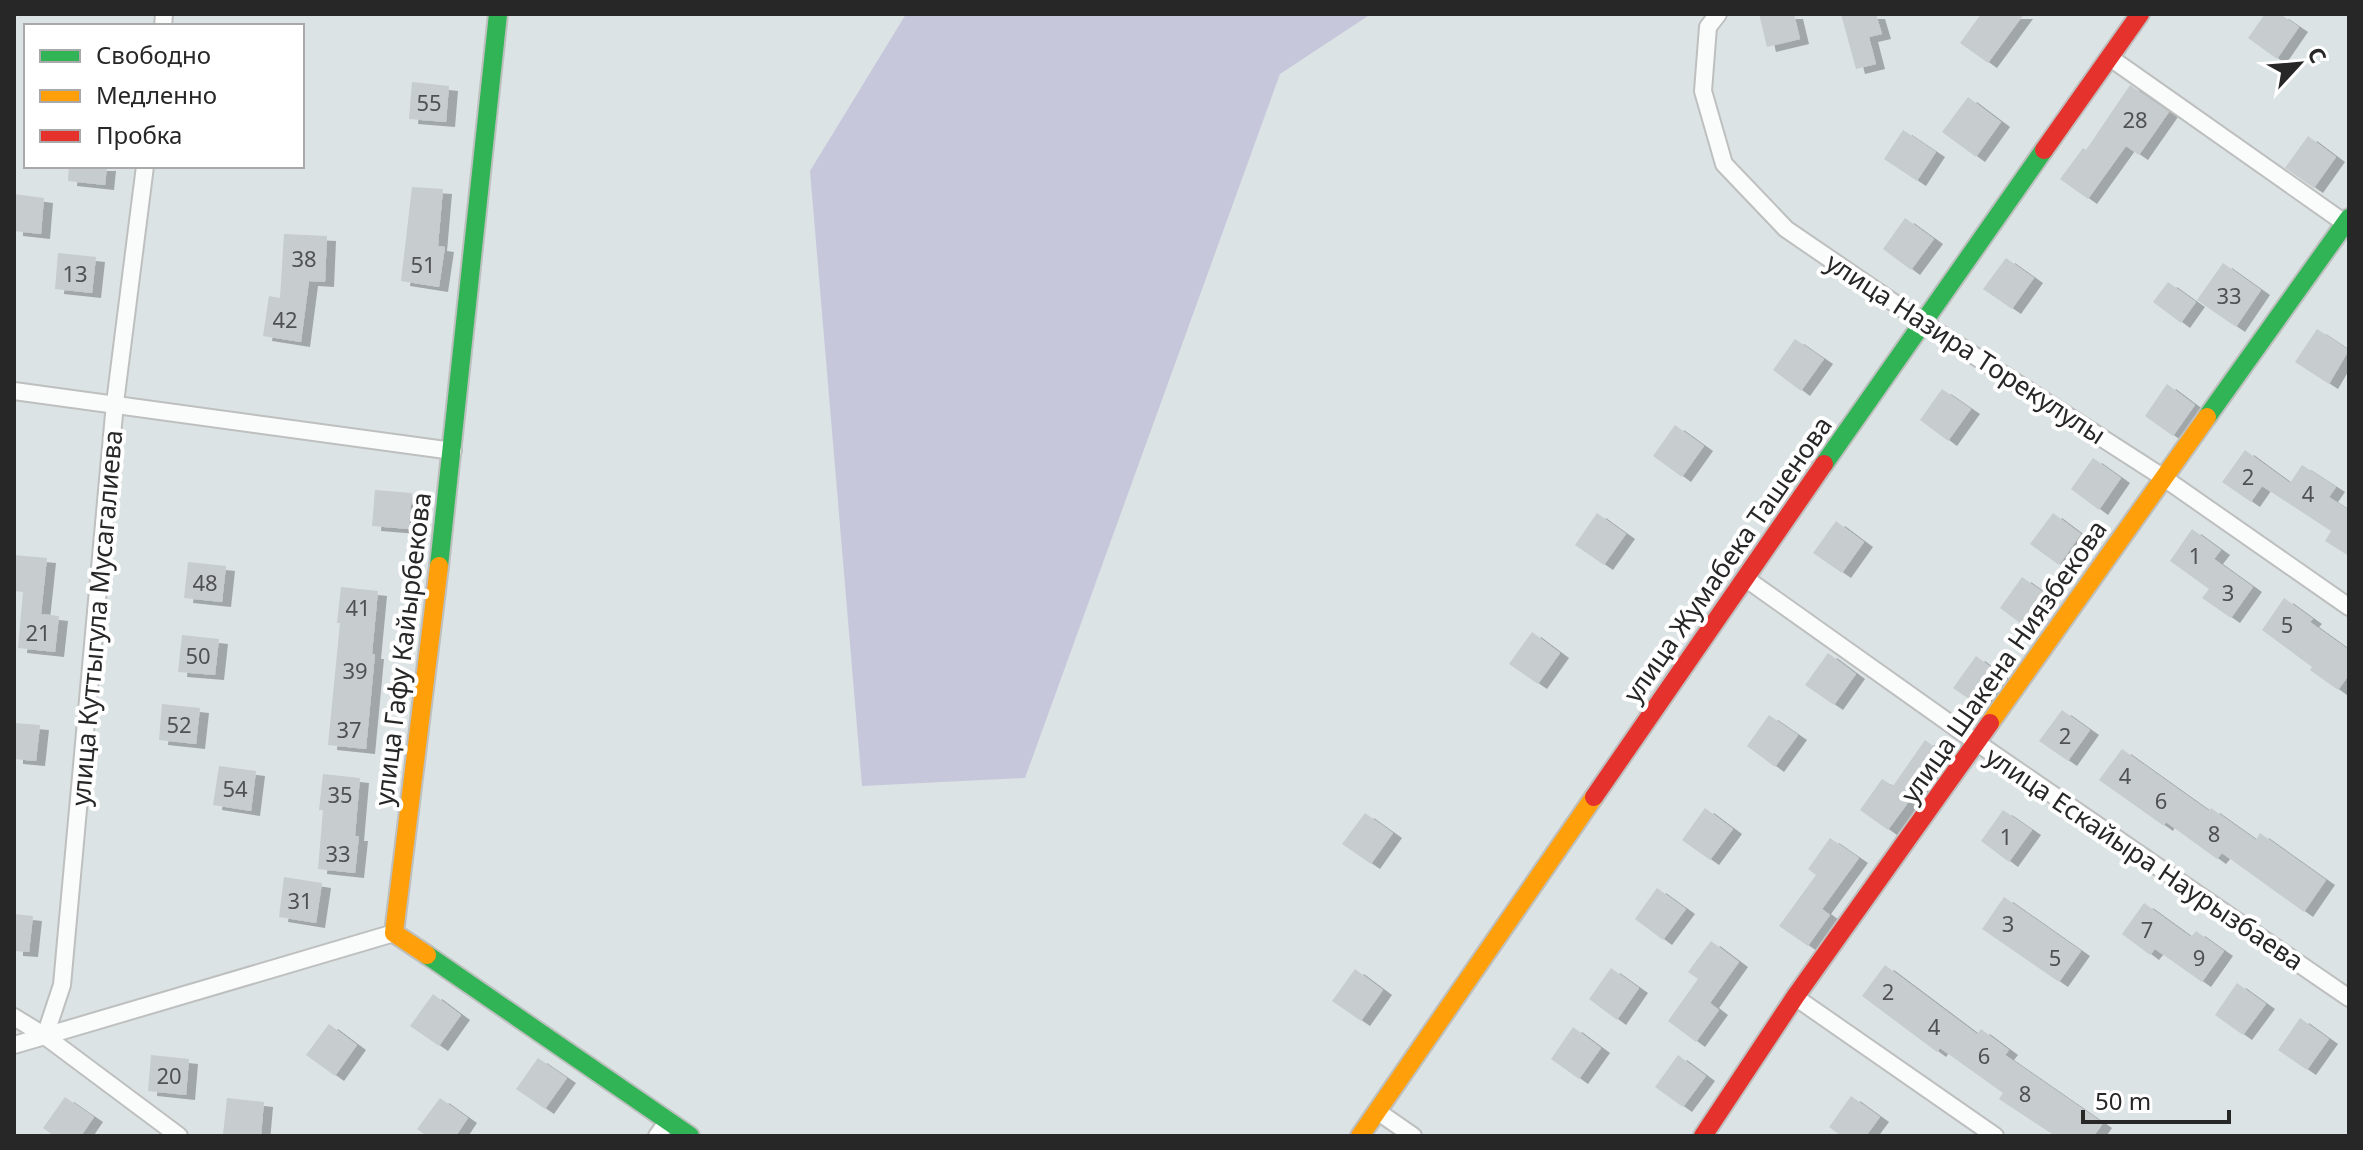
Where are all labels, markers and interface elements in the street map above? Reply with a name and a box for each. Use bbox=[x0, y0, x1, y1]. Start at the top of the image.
legend bbox=[24, 24, 304, 168]
north arrow bbox=[2259, 24, 2339, 104]
text: Свободно bbox=[96, 38, 211, 71]
text: С bbox=[2301, 42, 2334, 68]
text: Медленно bbox=[96, 78, 217, 111]
house number: 55 bbox=[416, 87, 442, 117]
house number: 28 bbox=[2122, 104, 2148, 134]
text: Пробка bbox=[96, 118, 182, 151]
house number: 38 bbox=[291, 243, 317, 273]
street label: улица Назира Торекулулы bbox=[1819, 244, 2113, 452]
house number: 51 bbox=[410, 249, 436, 279]
house number: 13 bbox=[62, 258, 88, 288]
house number: 33 bbox=[2216, 280, 2242, 310]
house number: 42 bbox=[272, 304, 298, 334]
street label: улица Жумабека Ташенова bbox=[1614, 409, 1840, 709]
street label: улица Куттыгула Мусагалиева bbox=[62, 428, 130, 808]
house number: 2 bbox=[2242, 461, 2254, 491]
house number: 4 bbox=[2302, 478, 2315, 508]
street label: улица Гафу Кайырбекова bbox=[365, 490, 439, 808]
street label: улица Шакена Ниязбекова bbox=[1891, 512, 2115, 810]
house number: 1 bbox=[2189, 540, 2201, 570]
house number: 48 bbox=[192, 567, 218, 597]
house number: 3 bbox=[2222, 577, 2234, 607]
house number: 41 bbox=[345, 592, 371, 622]
house number: 5 bbox=[2281, 609, 2293, 639]
house number: 21 bbox=[25, 617, 51, 647]
house number: 50 bbox=[185, 640, 211, 670]
house number: 39 bbox=[342, 655, 368, 685]
house number: 52 bbox=[166, 709, 192, 739]
house number: 37 bbox=[336, 714, 362, 744]
house number: 2 bbox=[2059, 720, 2071, 750]
street label: улица Ескайыра Наурызбаева bbox=[1979, 738, 2311, 978]
house number: 4 bbox=[2119, 760, 2132, 790]
house number: 54 bbox=[222, 773, 248, 803]
house number: 35 bbox=[327, 779, 353, 809]
house number: 6 bbox=[2155, 785, 2167, 815]
house number: 8 bbox=[2208, 818, 2220, 848]
house number: 1 bbox=[2000, 821, 2012, 851]
house number: 33 bbox=[325, 838, 351, 868]
house number: 31 bbox=[287, 885, 313, 915]
house number: 3 bbox=[2002, 908, 2014, 938]
house number: 7 bbox=[2141, 914, 2153, 944]
house number: 5 bbox=[2049, 942, 2061, 972]
house number: 9 bbox=[2193, 942, 2205, 972]
house number: 2 bbox=[1882, 976, 1894, 1006]
house number: 4 bbox=[1928, 1011, 1941, 1041]
house number: 6 bbox=[1978, 1040, 1990, 1070]
house number: 20 bbox=[156, 1060, 182, 1090]
scale bar bbox=[2083, 1074, 2229, 1124]
house number: 8 bbox=[2019, 1078, 2031, 1108]
text: 50 m bbox=[2095, 1084, 2151, 1117]

